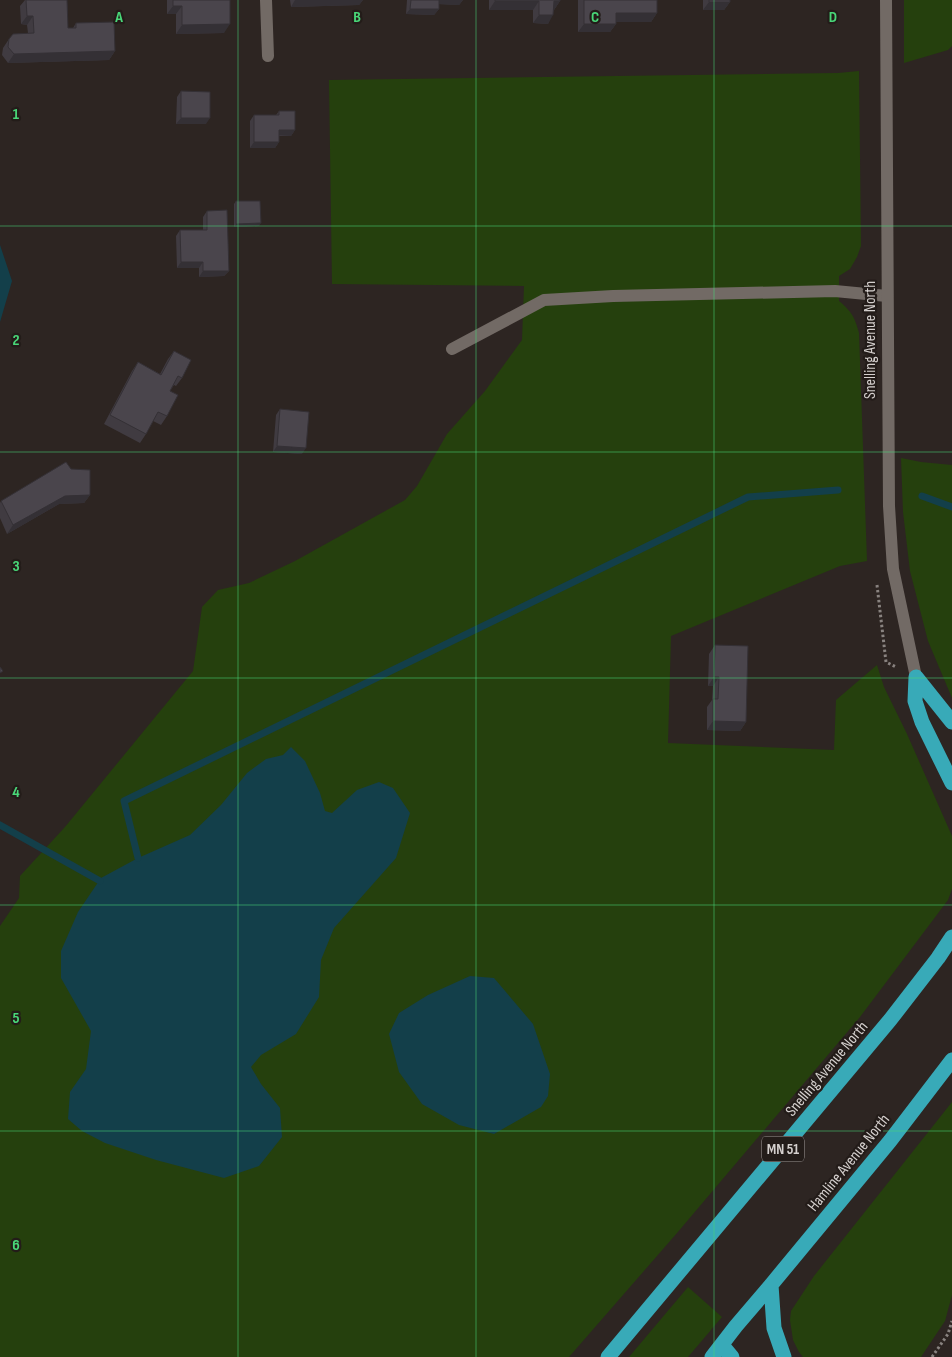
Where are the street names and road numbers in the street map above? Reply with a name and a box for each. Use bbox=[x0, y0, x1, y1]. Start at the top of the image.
street label: Snelling Avenue North bbox=[861, 281, 880, 399]
street label: Snelling Avenue North bbox=[782, 1018, 872, 1120]
street label: Hamline Avenue North bbox=[804, 1111, 894, 1215]
road number: MN 51 bbox=[762, 1136, 804, 1162]

